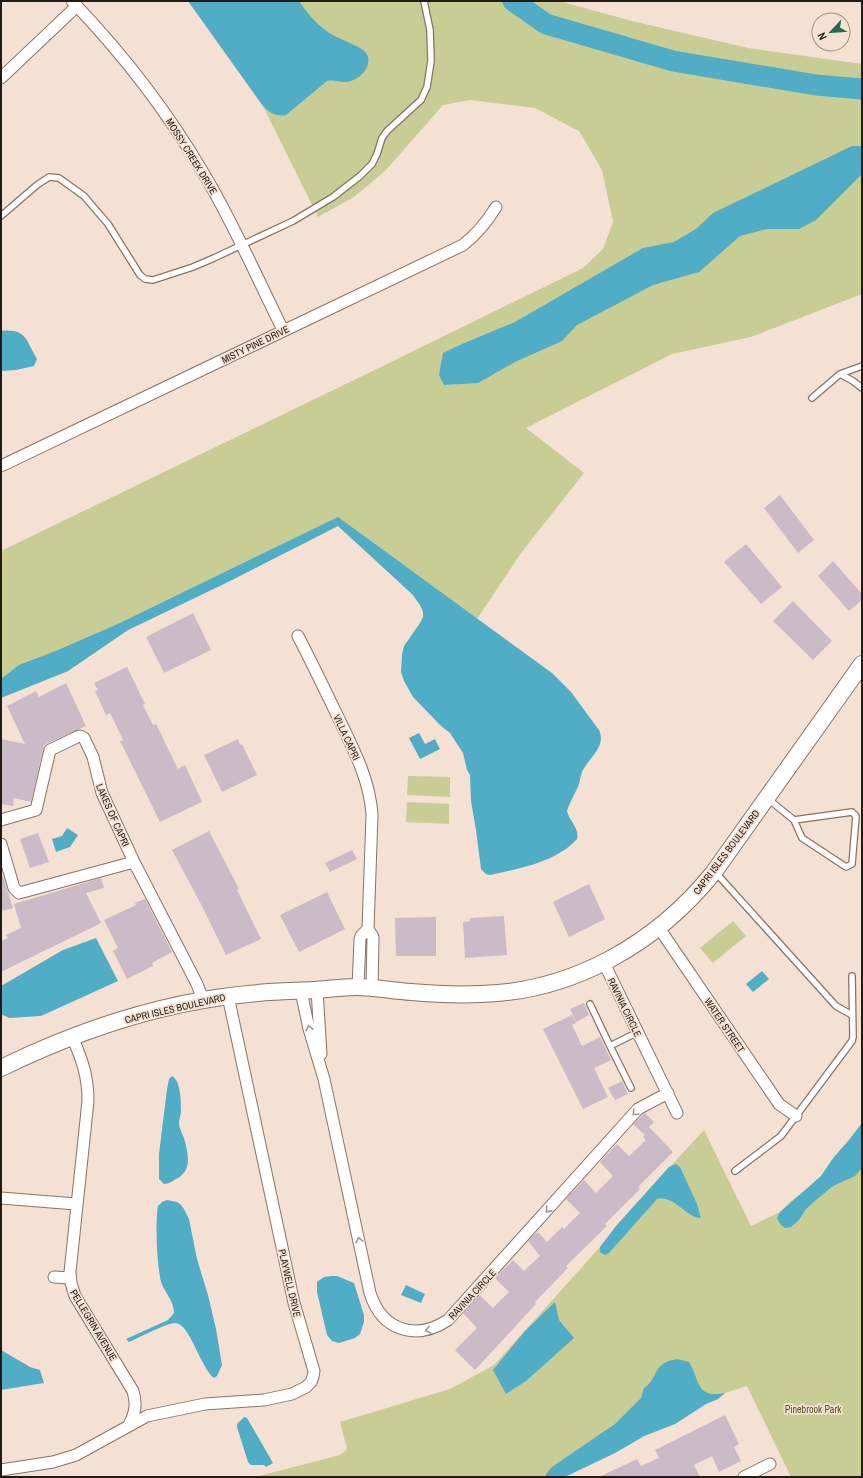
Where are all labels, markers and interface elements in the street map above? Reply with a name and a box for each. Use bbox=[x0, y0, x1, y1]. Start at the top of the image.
north arrow bbox=[811, 12, 851, 52]
text: N bbox=[814, 30, 830, 42]
street label: MOSSY CREEK DRIVE bbox=[163, 116, 220, 197]
street label: MISTY PINE DRIVE bbox=[219, 322, 291, 366]
street label: VILLA CAPRI bbox=[330, 712, 363, 762]
street label: LAKES OF CAPRI bbox=[93, 782, 132, 849]
street label: CAPRI ISLES BOULEVARD bbox=[690, 807, 763, 897]
street label: RAVINIA CIRCLE bbox=[605, 976, 644, 1039]
street label: CAPRI ISLES BOULEVARD bbox=[124, 991, 227, 1026]
street label: WATER STREET bbox=[701, 995, 748, 1055]
one-way arrow bbox=[305, 1025, 313, 1031]
one-way arrow bbox=[632, 1108, 640, 1116]
one-way arrow bbox=[545, 1205, 553, 1213]
one-way arrow bbox=[355, 1237, 363, 1243]
street label: PLAYWELL DRIVE bbox=[275, 1248, 304, 1319]
street label: RAVINIA CIRCLE bbox=[446, 1266, 499, 1322]
street label: PELLEGRIN AVENUE bbox=[67, 1287, 120, 1363]
one-way arrow bbox=[424, 1325, 431, 1333]
park label: Pinebrook Park bbox=[785, 1403, 842, 1416]

